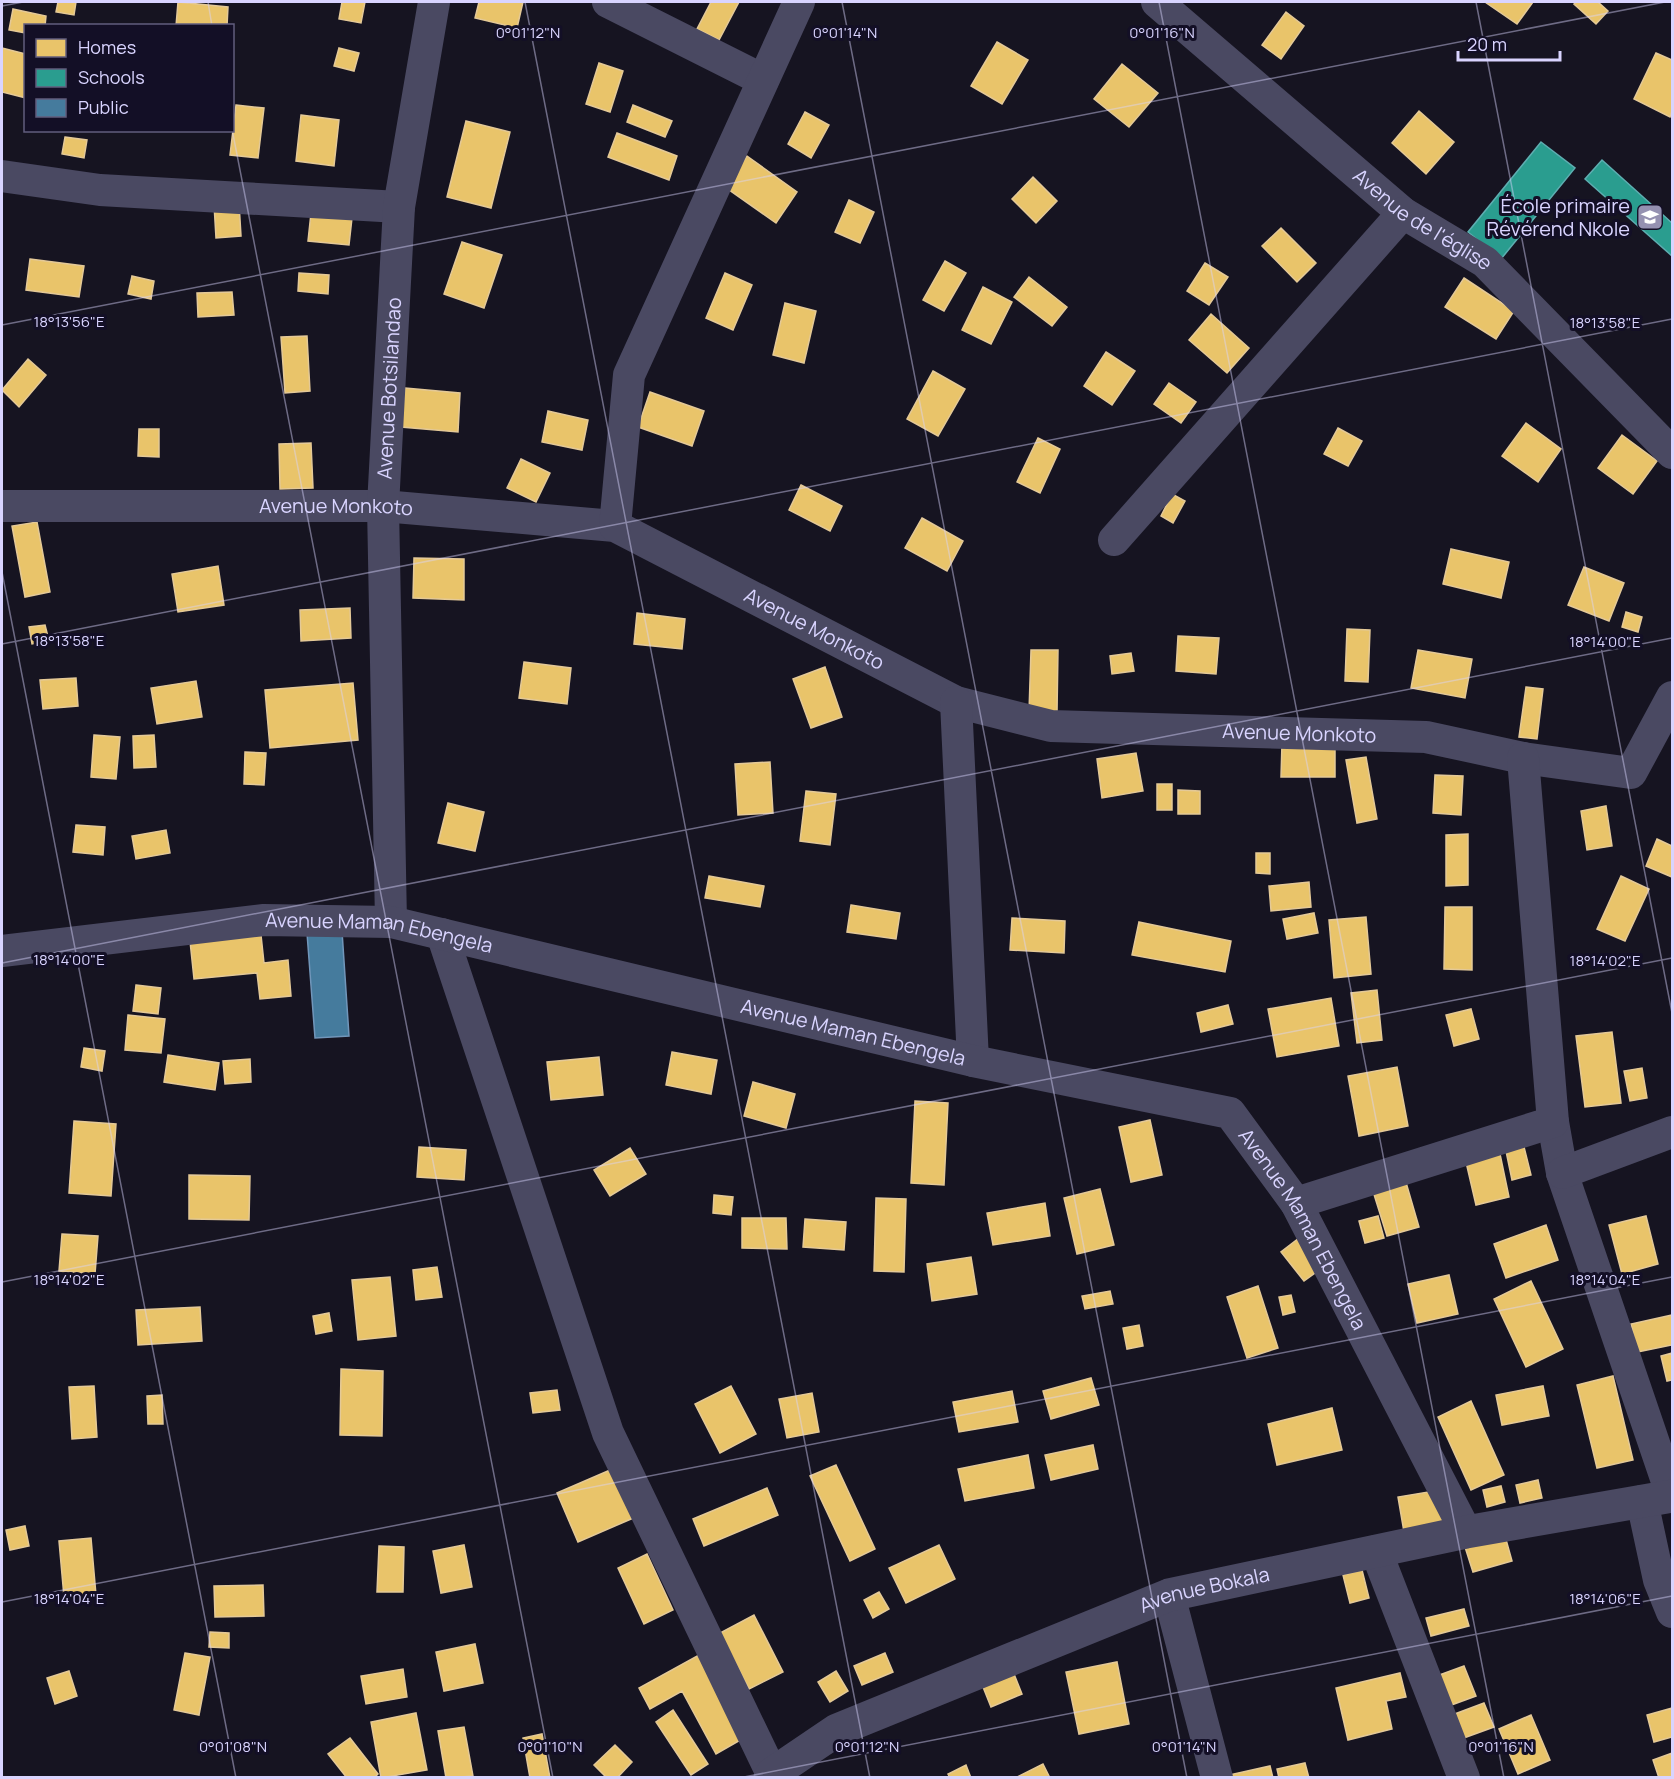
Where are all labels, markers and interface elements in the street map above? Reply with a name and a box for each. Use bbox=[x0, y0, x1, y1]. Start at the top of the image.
text: 0°01'12"N bbox=[496, 22, 560, 43]
text: 0°01'14"N bbox=[813, 22, 877, 43]
text: 0°01'16"N bbox=[1129, 22, 1195, 43]
legend bbox=[24, 24, 234, 132]
scale bar bbox=[1458, 24, 1560, 62]
text: 20 m bbox=[1467, 32, 1507, 56]
text: Homes bbox=[78, 35, 136, 59]
text: Schools bbox=[78, 65, 145, 89]
text: Public bbox=[78, 95, 129, 119]
street label: Avenue de l'église bbox=[1348, 162, 1499, 275]
place label: École primaire Révérend Nkole bbox=[1487, 192, 1630, 242]
school or university icon: École primaire Révérend Nkole bbox=[1635, 202, 1665, 232]
street label: Avenue Botsilandao bbox=[370, 296, 407, 480]
text: 18°13'56"E bbox=[33, 311, 105, 332]
text: 18°13'58"E bbox=[1570, 312, 1640, 333]
street label: Avenue Monkoto bbox=[259, 492, 414, 522]
street label: Avenue Monkoto bbox=[740, 581, 889, 676]
text: 18°13'58"E bbox=[34, 630, 104, 651]
text: 18°14'00"E bbox=[1569, 631, 1641, 652]
street label: Avenue Monkoto bbox=[1222, 717, 1377, 749]
street label: Avenue Maman Ebengela bbox=[265, 906, 496, 959]
text: 18°14'00"E bbox=[33, 949, 105, 970]
text: 18°14'02"E bbox=[1570, 950, 1640, 971]
street label: Avenue Maman Ebengela bbox=[738, 992, 968, 1072]
street label: Avenue Maman Ebengela bbox=[1233, 1123, 1373, 1334]
text: 18°14'02"E bbox=[34, 1269, 104, 1290]
text: 18°14'04"E bbox=[1570, 1269, 1640, 1290]
street label: Avenue Bokala bbox=[1135, 1560, 1272, 1619]
text: 18°14'04"E bbox=[34, 1588, 104, 1609]
text: 18°14'06"E bbox=[1569, 1588, 1641, 1609]
text: 0°01'08"N bbox=[199, 1736, 267, 1757]
text: 0°01'10"N bbox=[517, 1736, 583, 1757]
text: 0°01'12"N bbox=[835, 1736, 899, 1757]
text: 0°01'14"N bbox=[1152, 1736, 1216, 1757]
text: 0°01'16"N bbox=[1468, 1736, 1534, 1757]

